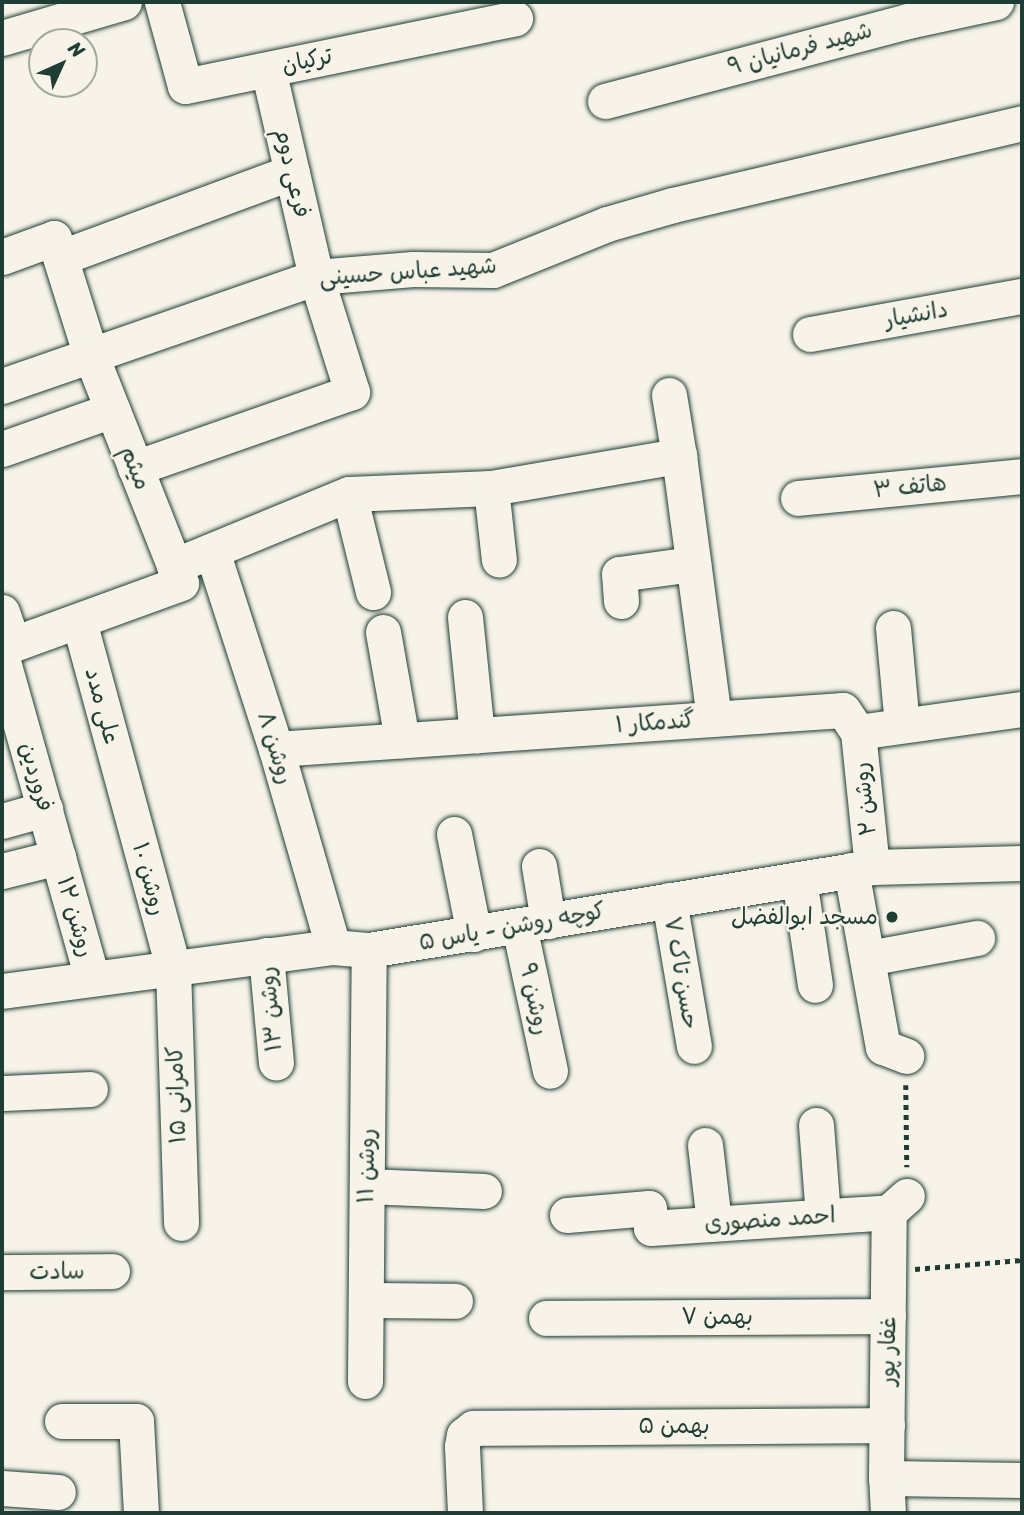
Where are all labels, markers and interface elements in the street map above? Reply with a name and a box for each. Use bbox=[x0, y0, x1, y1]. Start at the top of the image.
street label: شهید فرمانیان ۹ bbox=[725, 16, 875, 82]
north arrow bbox=[28, 28, 98, 98]
text: N bbox=[60, 33, 93, 66]
street label: ترکیان bbox=[279, 42, 335, 80]
street label: فرعی دوم bbox=[268, 126, 316, 220]
street label: شهید عباس حسینی bbox=[318, 252, 498, 292]
street label: دانشیار bbox=[882, 296, 950, 334]
street label: میثم bbox=[114, 442, 156, 494]
street label: هاتف ۳ bbox=[872, 469, 948, 505]
street label: علی مدد bbox=[79, 665, 125, 747]
street label: گندمکار ۱ bbox=[614, 706, 696, 740]
street label: روشن ۸ bbox=[251, 708, 299, 788]
street label: فروردین bbox=[13, 739, 59, 815]
street label: روشن ۲ bbox=[847, 761, 883, 837]
street label: روشن ۱۰ bbox=[126, 840, 172, 918]
street label: روشن ۱۲ bbox=[50, 874, 100, 960]
street label: کوچه روشن - یاس ۵ bbox=[417, 897, 607, 957]
place label: مسجد ابوالفضل bbox=[731, 903, 878, 931]
marker: مسجد ابوالفضل bbox=[884, 909, 900, 925]
street label: حسن تاک ۷ bbox=[658, 914, 704, 1032]
street label: روشن ۹ bbox=[513, 960, 555, 1038]
street label: روشن ۱۳ bbox=[254, 965, 288, 1053]
street label: کامرانی ۱۵ bbox=[162, 1046, 192, 1144]
street label: روشن ۱۱ bbox=[353, 1128, 381, 1204]
street label: احمد منصوری bbox=[703, 1202, 837, 1238]
street label: سادت bbox=[29, 1258, 85, 1286]
street label: بهمن ۷ bbox=[681, 1303, 753, 1331]
street label: غفار پور bbox=[874, 1316, 902, 1386]
street label: بهمن ۵ bbox=[638, 1412, 710, 1440]

